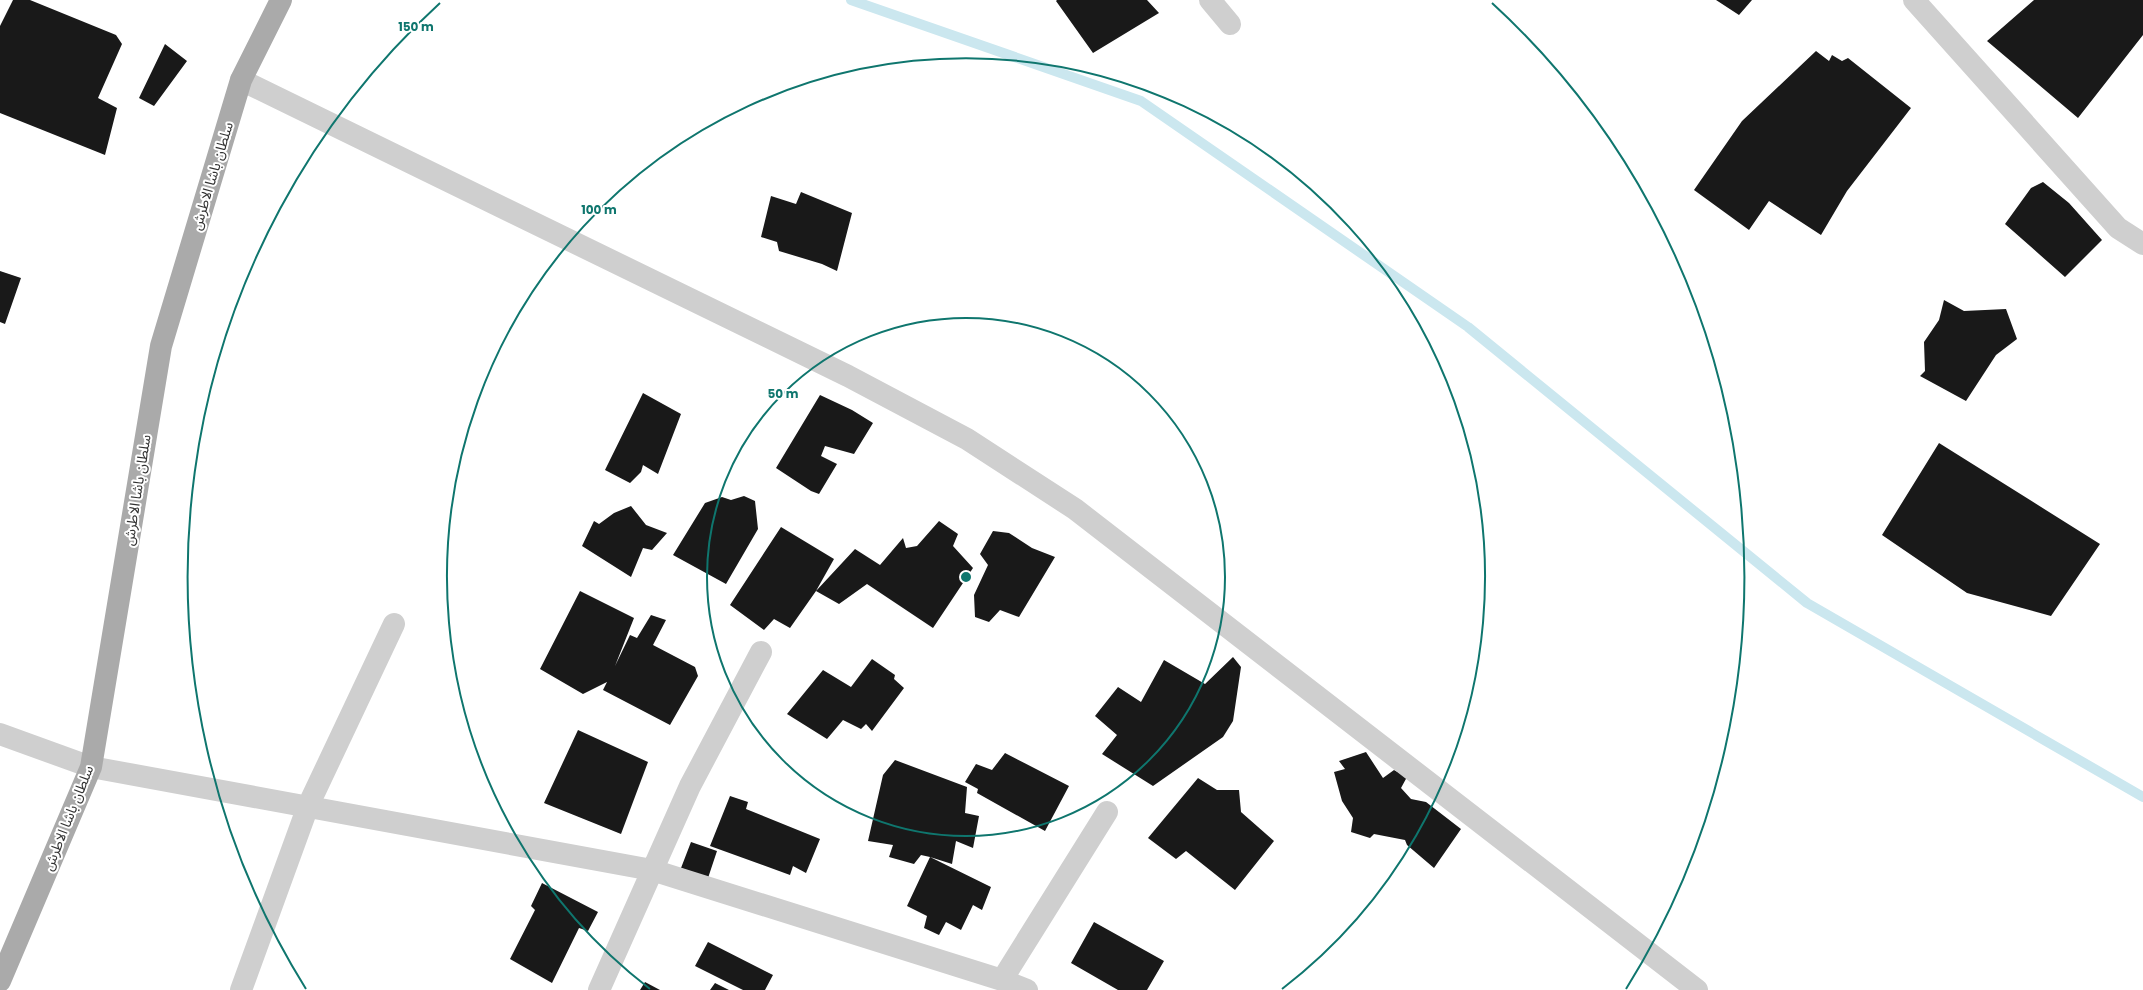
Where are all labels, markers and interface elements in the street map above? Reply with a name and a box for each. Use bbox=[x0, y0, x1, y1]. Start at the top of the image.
text: 150 m bbox=[398, 18, 434, 35]
street label: سلطان باشا الاطرش bbox=[186, 119, 238, 233]
text: 100 m bbox=[581, 201, 617, 218]
text: 50 m bbox=[768, 385, 799, 402]
street label: سلطان باشا الاطرش bbox=[118, 433, 156, 547]
centre of rings bbox=[959, 570, 973, 584]
street label: سلطان باشا الاطرش bbox=[38, 762, 98, 874]

